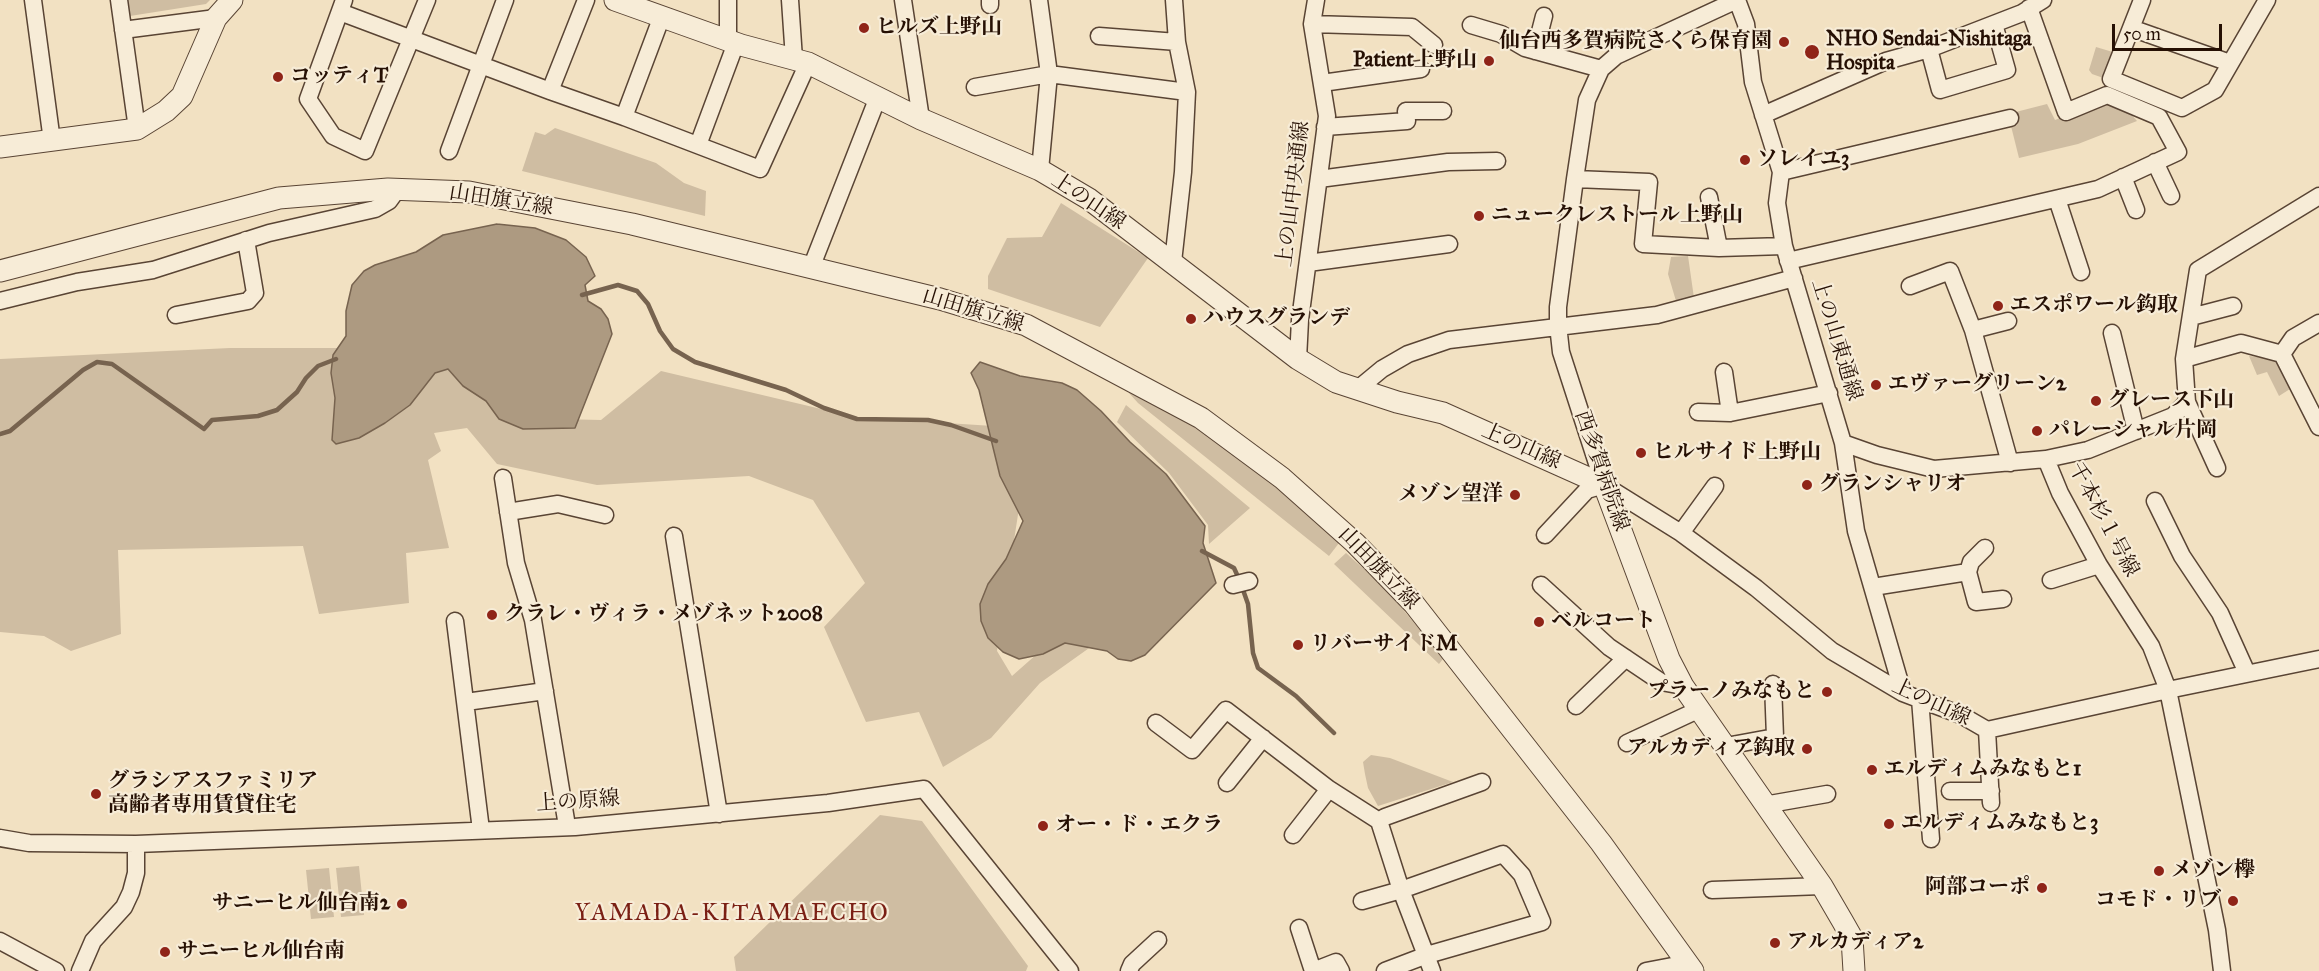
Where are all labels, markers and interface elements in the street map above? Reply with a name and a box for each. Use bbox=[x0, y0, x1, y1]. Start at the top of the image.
scale bar bbox=[2115, 12, 2224, 50]
place label: ヒルズ上野山 bbox=[876, 15, 1002, 41]
marker: ヒルズ上野山 bbox=[857, 21, 871, 35]
text: 50 m bbox=[2123, 23, 2161, 45]
place label: NHO Sendai-Nishitaga Hospita bbox=[1826, 27, 2032, 77]
place label: 仙台西多賀病院さくら保育園 bbox=[1499, 29, 1772, 55]
marker: 仙台西多賀病院さくら保育園 bbox=[1777, 35, 1791, 49]
marker: NHO Sendai-Nishitaga Hospita bbox=[1803, 43, 1821, 61]
place label: Patient上野山 bbox=[1353, 48, 1477, 74]
marker: Patient上野山 bbox=[1482, 54, 1496, 68]
place label: コッティT bbox=[290, 64, 388, 90]
marker: コッティT bbox=[271, 70, 285, 84]
street label: 上の山中央通線 bbox=[1273, 120, 1315, 268]
place label: ソレイユ3 bbox=[1757, 147, 1849, 173]
marker: ソレイユ3 bbox=[1738, 153, 1752, 167]
street label: 上の山線 bbox=[1046, 168, 1130, 236]
street label: 山田旗立線 bbox=[447, 180, 555, 222]
place label: ニュークレストール上野山 bbox=[1491, 203, 1743, 229]
marker: ニュークレストール上野山 bbox=[1472, 209, 1486, 223]
street label: 上の山東通線 bbox=[1806, 276, 1866, 404]
street label: 山田旗立線 bbox=[919, 284, 1027, 338]
place label: エスポワール鈎取 bbox=[2010, 293, 2178, 319]
marker: エスポワール鈎取 bbox=[1991, 299, 2005, 313]
place label: ハウスグランデ bbox=[1203, 306, 1350, 332]
marker: ハウスグランデ bbox=[1184, 312, 1198, 326]
place label: エヴァーグリーン2 bbox=[1888, 372, 2066, 398]
marker: エヴァーグリーン2 bbox=[1869, 378, 1883, 392]
place label: グレース下山 bbox=[2108, 388, 2234, 414]
marker: グレース下山 bbox=[2089, 394, 2103, 408]
street label: 西多賀病院線 bbox=[1569, 407, 1633, 535]
street label: 上の山線 bbox=[1478, 418, 1564, 476]
place label: パレーシャル片岡 bbox=[2049, 418, 2217, 444]
marker: パレーシャル片岡 bbox=[2030, 424, 2044, 438]
place label: ヒルサイド上野山 bbox=[1653, 440, 1821, 466]
marker: ヒルサイド上野山 bbox=[1634, 446, 1648, 460]
street label: 千本杉１号線 bbox=[2062, 458, 2144, 582]
place label: グランシャリオ bbox=[1819, 472, 1966, 498]
marker: グランシャリオ bbox=[1800, 478, 1814, 492]
place label: メゾン望洋 bbox=[1398, 482, 1503, 508]
marker: メゾン望洋 bbox=[1508, 488, 1522, 502]
street label: 山田旗立線 bbox=[1332, 522, 1424, 616]
place label: クラレ・ヴィラ・メゾネット2008 bbox=[504, 602, 823, 628]
marker: クラレ・ヴィラ・メゾネット2008 bbox=[485, 608, 499, 622]
place label: ベルコート bbox=[1551, 609, 1656, 635]
marker: ベルコート bbox=[1532, 615, 1546, 629]
place label: リバーサイドM bbox=[1310, 632, 1458, 658]
marker: リバーサイドM bbox=[1291, 638, 1305, 652]
street label: 上の山線 bbox=[1888, 674, 1974, 732]
place label: プラーノみなもと bbox=[1647, 679, 1815, 705]
marker: プラーノみなもと bbox=[1820, 685, 1834, 699]
place label: アルカディア鈎取 bbox=[1627, 736, 1795, 762]
marker: アルカディア鈎取 bbox=[1800, 742, 1814, 756]
place label: エルディムみなもと1 bbox=[1884, 757, 2081, 783]
marker: エルディムみなもと1 bbox=[1865, 763, 1879, 777]
place label: グラシアスファミリア 高齢者専用賃貸住宅 bbox=[108, 769, 318, 819]
marker: グラシアスファミリア 高齢者専用賃貸住宅 bbox=[89, 787, 103, 801]
street label: 上の原線 bbox=[535, 787, 621, 817]
place label: エルディムみなもと3 bbox=[1901, 811, 2098, 837]
place label: オー・ド・エクラ bbox=[1055, 813, 1223, 839]
marker: エルディムみなもと3 bbox=[1882, 817, 1896, 831]
marker: オー・ド・エクラ bbox=[1036, 819, 1050, 833]
place label: メゾン欅 bbox=[2171, 858, 2255, 884]
marker: メゾン欅 bbox=[2152, 864, 2166, 878]
place label: 阿部コーポ bbox=[1925, 875, 2030, 901]
marker: 阿部コーポ bbox=[2035, 881, 2049, 895]
place label: コモド・リブ bbox=[2095, 888, 2221, 914]
place label: サニーヒル仙台南2 bbox=[212, 891, 390, 917]
marker: コモド・リブ bbox=[2226, 894, 2240, 908]
marker: サニーヒル仙台南2 bbox=[395, 897, 409, 911]
district label: YAMADA-KITAMAECHO bbox=[575, 900, 889, 928]
place label: アルカディア2 bbox=[1787, 930, 1923, 956]
marker: アルカディア2 bbox=[1768, 936, 1782, 950]
place label: サニーヒル仙台南 bbox=[177, 939, 345, 965]
marker: サニーヒル仙台南 bbox=[158, 945, 172, 959]

